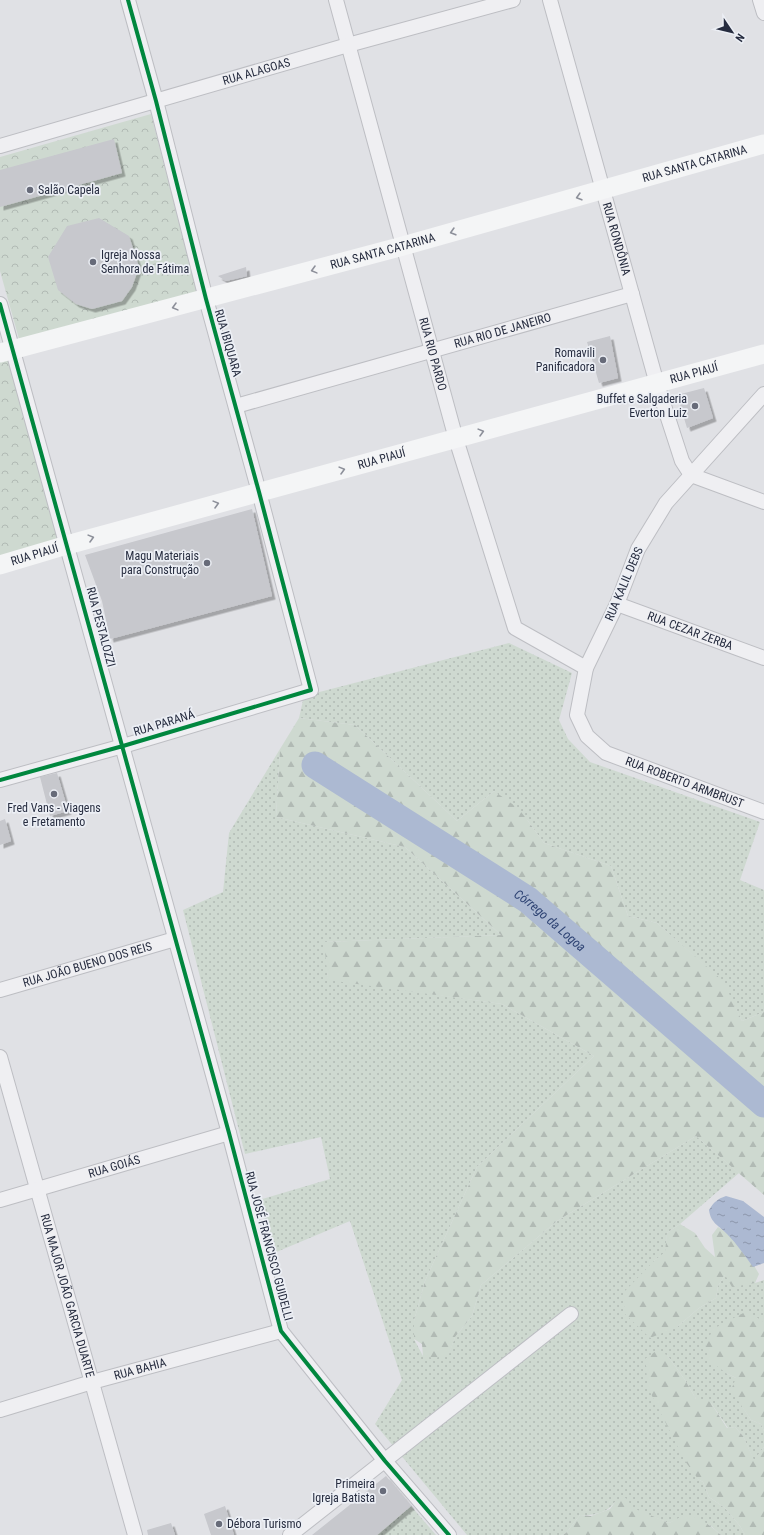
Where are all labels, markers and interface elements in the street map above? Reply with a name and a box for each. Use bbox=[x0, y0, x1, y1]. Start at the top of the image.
north arrow bbox=[712, 12, 752, 52]
text: N bbox=[732, 31, 747, 44]
street label: RUA ALAGOAS bbox=[221, 55, 292, 88]
street label: RUA SANTA CATARINA bbox=[641, 142, 749, 185]
place label: Salão Capela bbox=[38, 183, 100, 197]
marker: Salão Capela bbox=[25, 185, 35, 195]
one-way arrow bbox=[575, 192, 582, 201]
street label: RUA RONDÔNIA bbox=[600, 201, 633, 277]
one-way arrow bbox=[450, 227, 457, 236]
street label: RUA SANTA CATARINA bbox=[329, 230, 437, 272]
place label: Igreja Nossa Senhora de Fátima bbox=[101, 248, 189, 276]
marker: Igreja Nossa Senhora de Fátima bbox=[88, 257, 98, 267]
one-way arrow bbox=[311, 265, 318, 274]
one-way arrow bbox=[172, 302, 178, 310]
street label: RUA IBIQUARA bbox=[212, 308, 244, 378]
street label: RUA RIO DE JANEIRO bbox=[452, 310, 553, 351]
street label: RUA RIO PARDO bbox=[416, 316, 449, 392]
place label: Romavili Panificadora bbox=[536, 346, 595, 374]
marker: Romavili Panificadora bbox=[598, 355, 608, 365]
street label: RUA PIAUÍ bbox=[668, 359, 720, 386]
place label: Buffet e Salgaderia Everton Luiz bbox=[597, 392, 687, 420]
marker: Buffet e Salgaderia Everton Luiz bbox=[690, 401, 700, 411]
one-way arrow bbox=[477, 428, 484, 437]
street label: RUA PIAUÍ bbox=[356, 444, 408, 472]
one-way arrow bbox=[339, 466, 345, 474]
one-way arrow bbox=[213, 500, 220, 509]
one-way arrow bbox=[87, 534, 94, 543]
street label: RUA PIAUÍ bbox=[9, 540, 61, 568]
street label: RUA KALIL DEBS bbox=[602, 545, 646, 623]
place label: Magu Materiais para Construção bbox=[121, 549, 199, 577]
marker: Magu Materiais para Construção bbox=[202, 558, 212, 568]
street label: RUA PESTALOZZI bbox=[84, 586, 118, 668]
street label: RUA CEZAR ZERBA bbox=[646, 609, 735, 653]
street label: RUA PARANÁ bbox=[131, 706, 196, 739]
street label: RUA ROBERTO ARMBRUST bbox=[624, 754, 746, 811]
marker: Fred Vans - Viagens e Fretamento bbox=[49, 789, 59, 799]
place label: Fred Vans - Viagens e Fretamento bbox=[7, 801, 101, 829]
water label: Córrego da Logoa bbox=[511, 886, 589, 955]
street label: RUA JOÃO BUENO DOS REIS bbox=[21, 939, 154, 990]
street label: RUA GOIÁS bbox=[87, 1152, 142, 1181]
street label: RUA JOSÉ FRANCISCO GUIDELLI bbox=[242, 1170, 297, 1322]
street label: RUA MAJOR JOÃO GARCIA DUARTE bbox=[38, 1212, 97, 1379]
street label: RUA BAHIA bbox=[112, 1355, 168, 1383]
place label: Primeira Igreja Batista bbox=[312, 1477, 375, 1505]
marker: Primeira Igreja Batista bbox=[378, 1486, 388, 1496]
place label: Débora Turismo bbox=[227, 1517, 302, 1531]
marker: Débora Turismo bbox=[214, 1519, 224, 1529]

